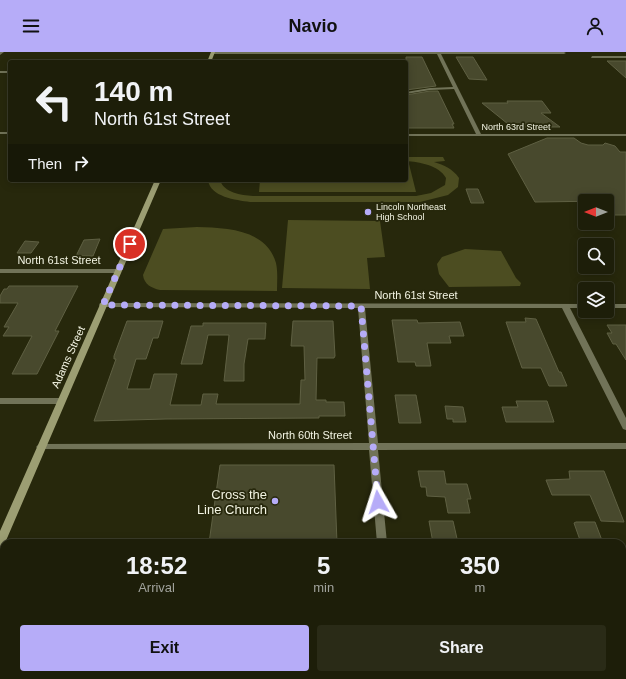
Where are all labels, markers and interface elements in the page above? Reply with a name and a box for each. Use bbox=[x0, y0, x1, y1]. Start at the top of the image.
icon: menu bbox=[20, 15, 42, 37]
icon: person bbox=[584, 15, 606, 37]
text: Navio bbox=[288, 16, 338, 36]
icon: left bbox=[28, 76, 80, 128]
text: 140 m bbox=[94, 76, 173, 107]
text: North 61st Street bbox=[94, 109, 230, 129]
street label: North 63rd Street bbox=[481, 122, 551, 132]
icon: right bbox=[70, 152, 92, 174]
text: Then bbox=[28, 155, 62, 172]
north arrow bbox=[578, 194, 614, 230]
map controls bbox=[578, 194, 614, 318]
place label: Lincoln Northeast High School bbox=[376, 202, 447, 222]
marker: Lincoln Northeast High School bbox=[363, 207, 373, 217]
pin bbox=[113, 227, 147, 261]
icon: arrive bbox=[119, 233, 141, 255]
button: search bbox=[578, 238, 614, 274]
street label: North 61st Street bbox=[17, 254, 101, 266]
button: layers bbox=[578, 282, 614, 318]
street label: North 61st Street bbox=[374, 289, 458, 301]
street label: Adams Street bbox=[49, 324, 87, 390]
street label: North 60th Street bbox=[268, 429, 352, 441]
position arrow bbox=[357, 481, 399, 523]
place label: Cross the Line Church bbox=[197, 487, 267, 517]
marker: Cross the Line Church bbox=[270, 496, 280, 506]
text: 18:52 bbox=[126, 552, 187, 579]
text: 5 bbox=[317, 552, 330, 579]
text: 350 bbox=[460, 552, 500, 579]
text: Arrival bbox=[138, 580, 175, 595]
text: min bbox=[313, 580, 334, 595]
text: m bbox=[475, 580, 485, 595]
button: Exit bbox=[20, 625, 309, 671]
button: Share bbox=[317, 625, 606, 671]

